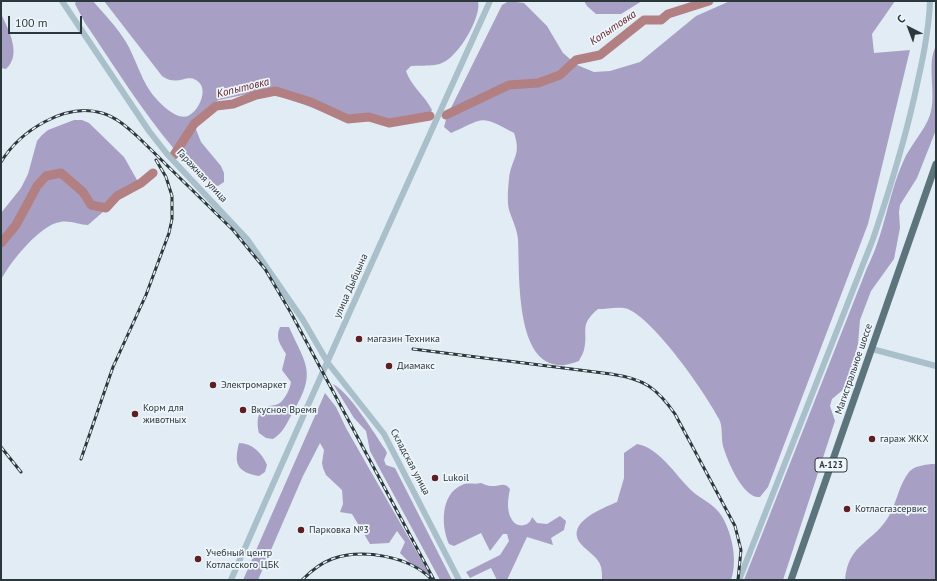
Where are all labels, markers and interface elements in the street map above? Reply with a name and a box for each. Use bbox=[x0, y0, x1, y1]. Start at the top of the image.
scale bar bbox=[10, 8, 84, 34]
water label: Копытовка bbox=[587, 8, 639, 48]
north arrow bbox=[889, 8, 929, 48]
text: С bbox=[894, 12, 908, 26]
text: 100 m bbox=[15, 15, 48, 30]
water label: Копытовка bbox=[216, 75, 270, 101]
street label: Гаражная улица bbox=[174, 147, 230, 205]
street label: улица Дыбцына bbox=[331, 252, 371, 320]
street label: Магистральное шоссе bbox=[833, 322, 875, 416]
place label: магазин Техника bbox=[367, 333, 440, 345]
marker: магазин Техника bbox=[354, 334, 364, 344]
place label: Диамакс bbox=[397, 360, 435, 372]
marker: Диамакс bbox=[384, 361, 394, 371]
place label: Электромаркет bbox=[221, 379, 287, 391]
marker: Электромаркет bbox=[208, 380, 218, 390]
place label: Корм для животных bbox=[143, 402, 186, 426]
place label: Вкусное Время bbox=[251, 404, 317, 416]
marker: Вкусное Время bbox=[238, 405, 248, 415]
marker: Корм для животных bbox=[130, 409, 140, 419]
street label: Складская улица bbox=[387, 427, 433, 497]
place label: гараж ЖКХ bbox=[880, 433, 929, 445]
marker: гараж ЖКХ bbox=[867, 434, 877, 444]
road number: А-123 bbox=[815, 458, 847, 472]
place label: Lukoil bbox=[443, 472, 469, 484]
marker: Lukoil bbox=[430, 473, 440, 483]
place label: Котласгазсервис bbox=[855, 503, 927, 515]
marker: Котласгазсервис bbox=[842, 504, 852, 514]
place label: Парковка №3 bbox=[309, 524, 369, 536]
marker: Парковка №3 bbox=[296, 525, 306, 535]
place label: Учебный центр Котласского ЦБК bbox=[206, 547, 279, 570]
marker: Учебный центр Котласского ЦБК bbox=[193, 554, 203, 564]

